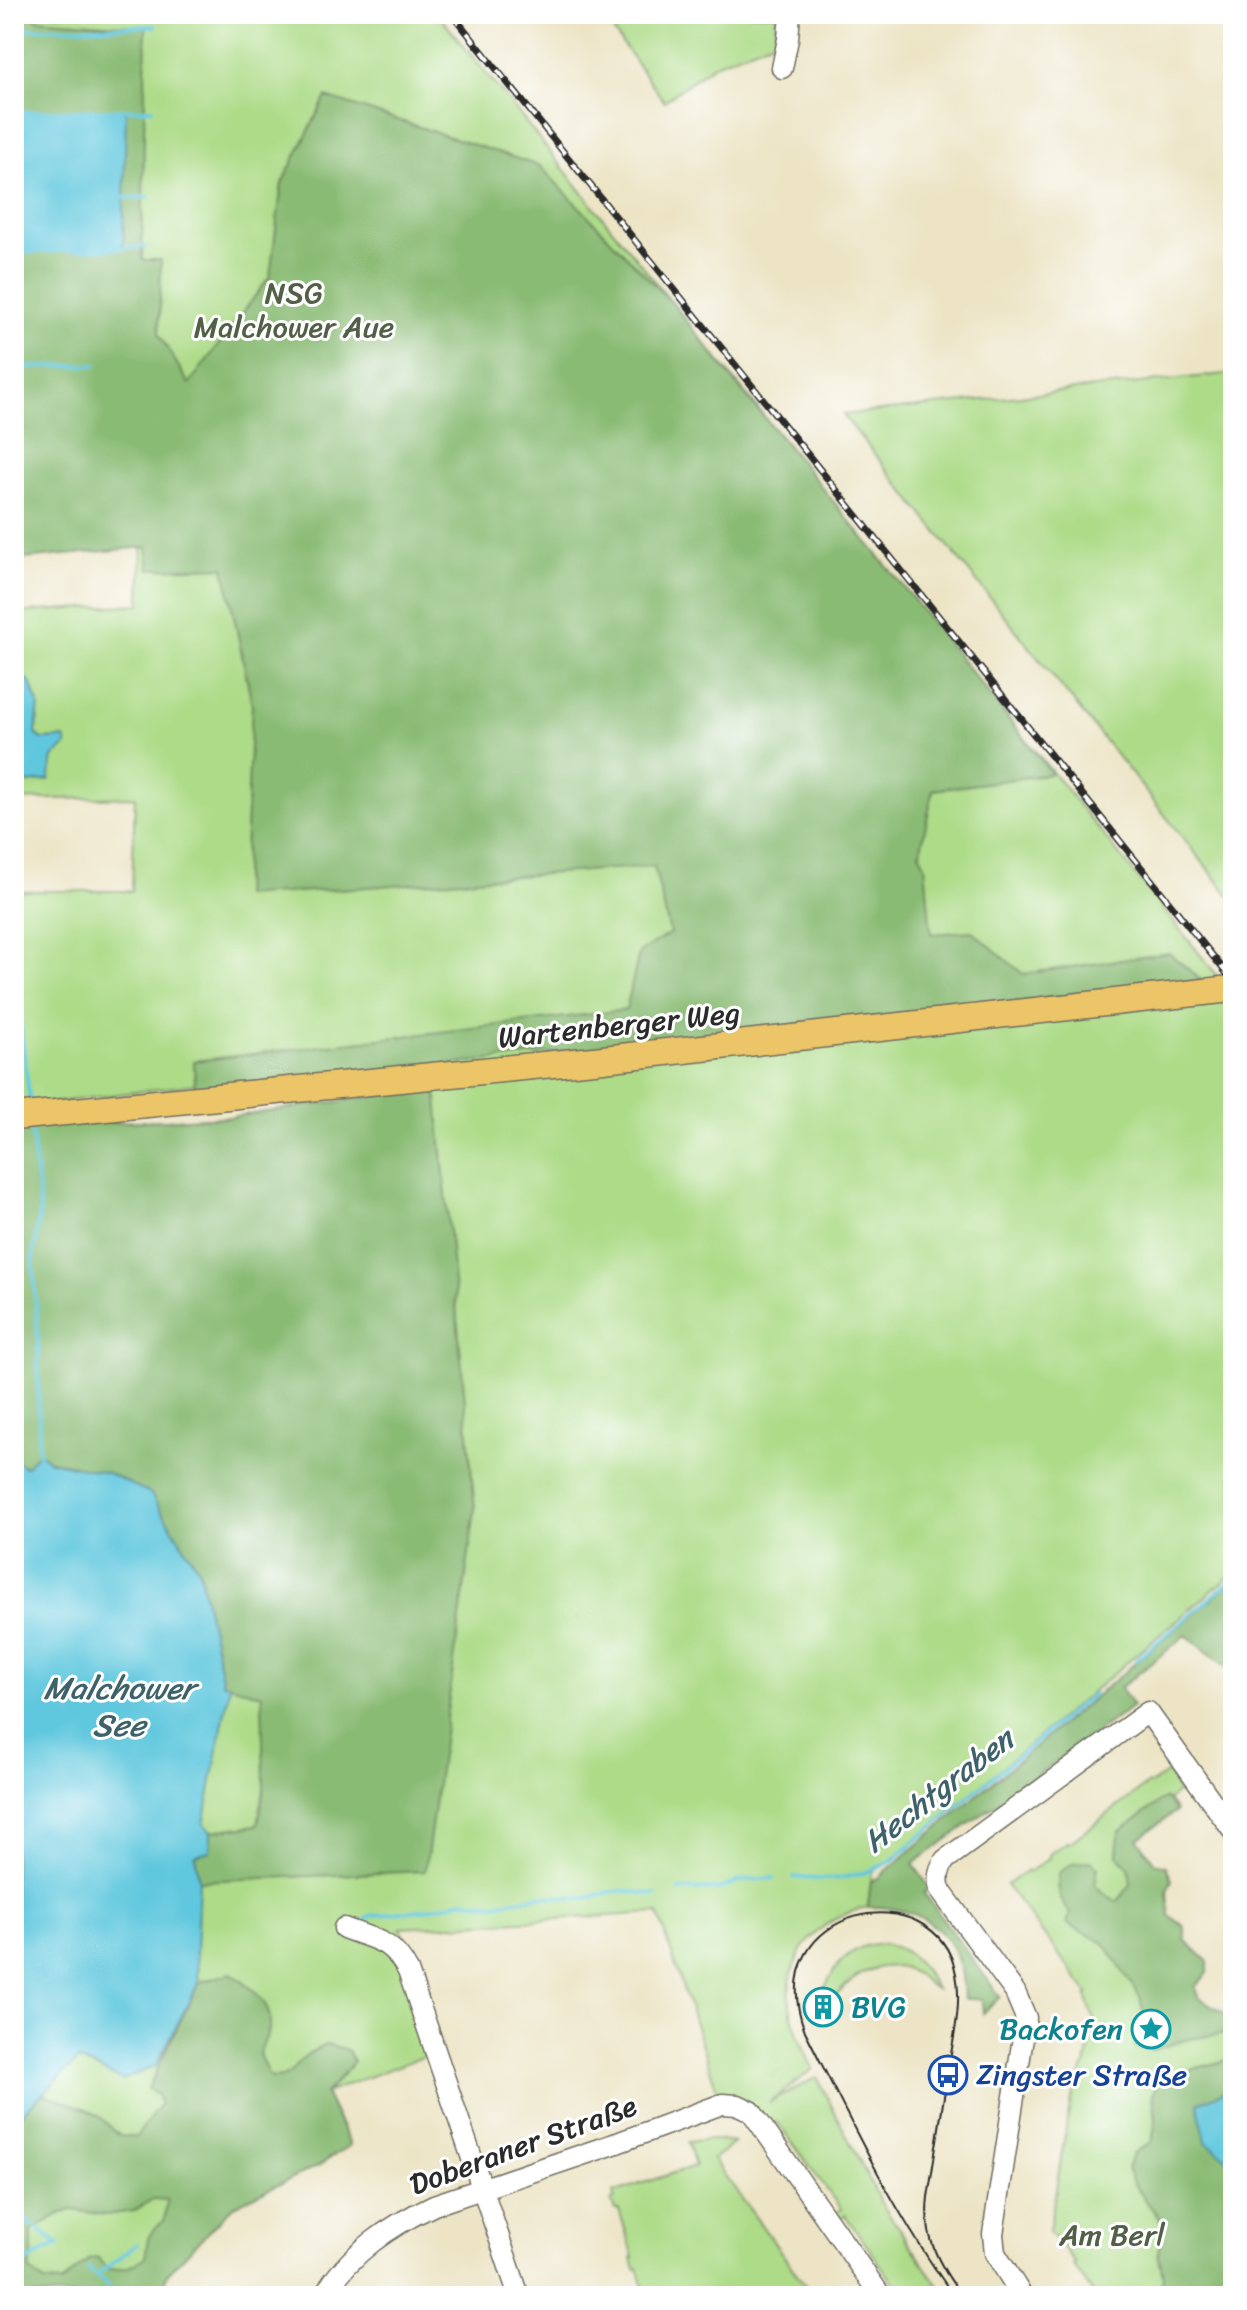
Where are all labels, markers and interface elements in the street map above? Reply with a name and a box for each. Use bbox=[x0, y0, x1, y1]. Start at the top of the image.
park label: NSG Malchower Aue bbox=[194, 266, 394, 354]
street label: Wartenberger Weg bbox=[495, 985, 743, 1065]
water label: Malchower See bbox=[44, 1660, 200, 1754]
water label: Hechtgraben bbox=[850, 1710, 1030, 1868]
place label: BVG bbox=[851, 1980, 906, 2034]
building icon: BVG bbox=[802, 1986, 844, 2028]
place label: Backofen bbox=[999, 2002, 1123, 2056]
place icon: Backofen bbox=[1130, 2008, 1172, 2050]
place label: Zingster Straße bbox=[976, 2048, 1187, 2102]
bus stop icon: Zingster Straße bbox=[927, 2054, 969, 2096]
street label: Doberaner Straße bbox=[402, 2079, 644, 2211]
park label: Am Berl bbox=[1058, 2208, 1165, 2262]

